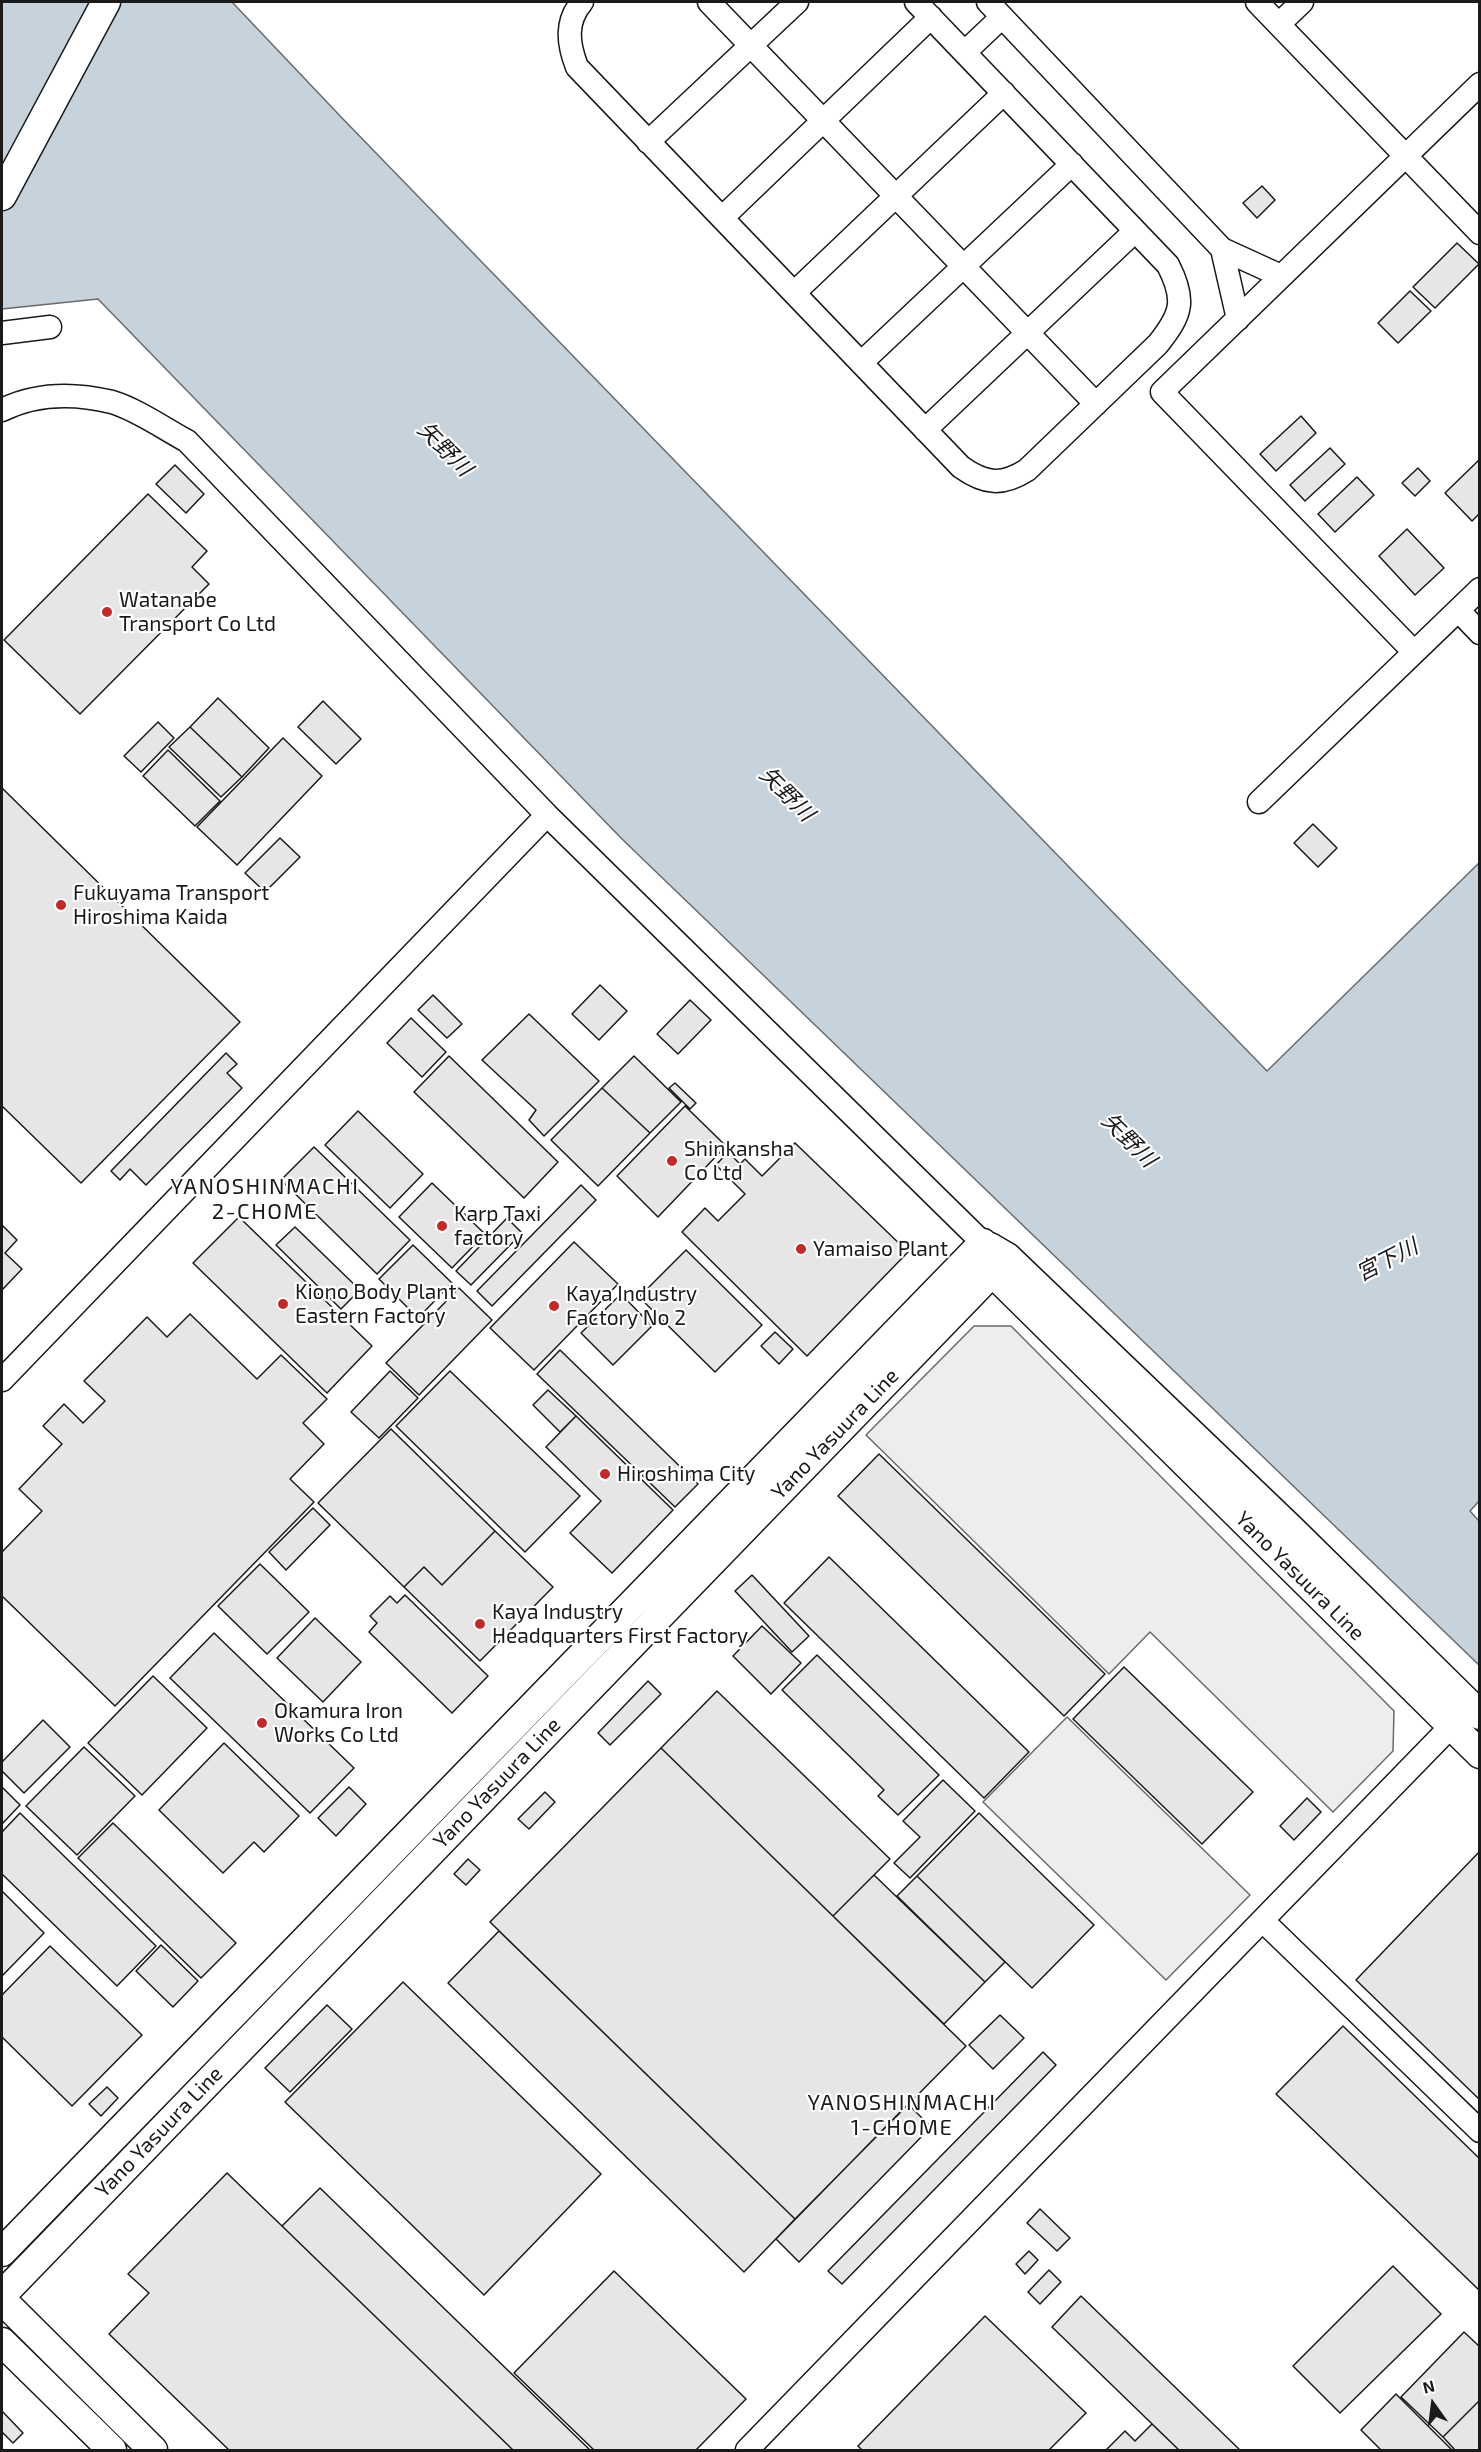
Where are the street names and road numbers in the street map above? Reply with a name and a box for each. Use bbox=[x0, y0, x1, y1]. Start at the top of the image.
street label: Yano Yasuura Line bbox=[766, 1363, 904, 1505]
street label: Yano Yasuura Line bbox=[1230, 1506, 1370, 1646]
street label: Yano Yasuura Line bbox=[428, 1712, 566, 1854]
street label: Yano Yasuura Line bbox=[90, 2061, 228, 2203]

